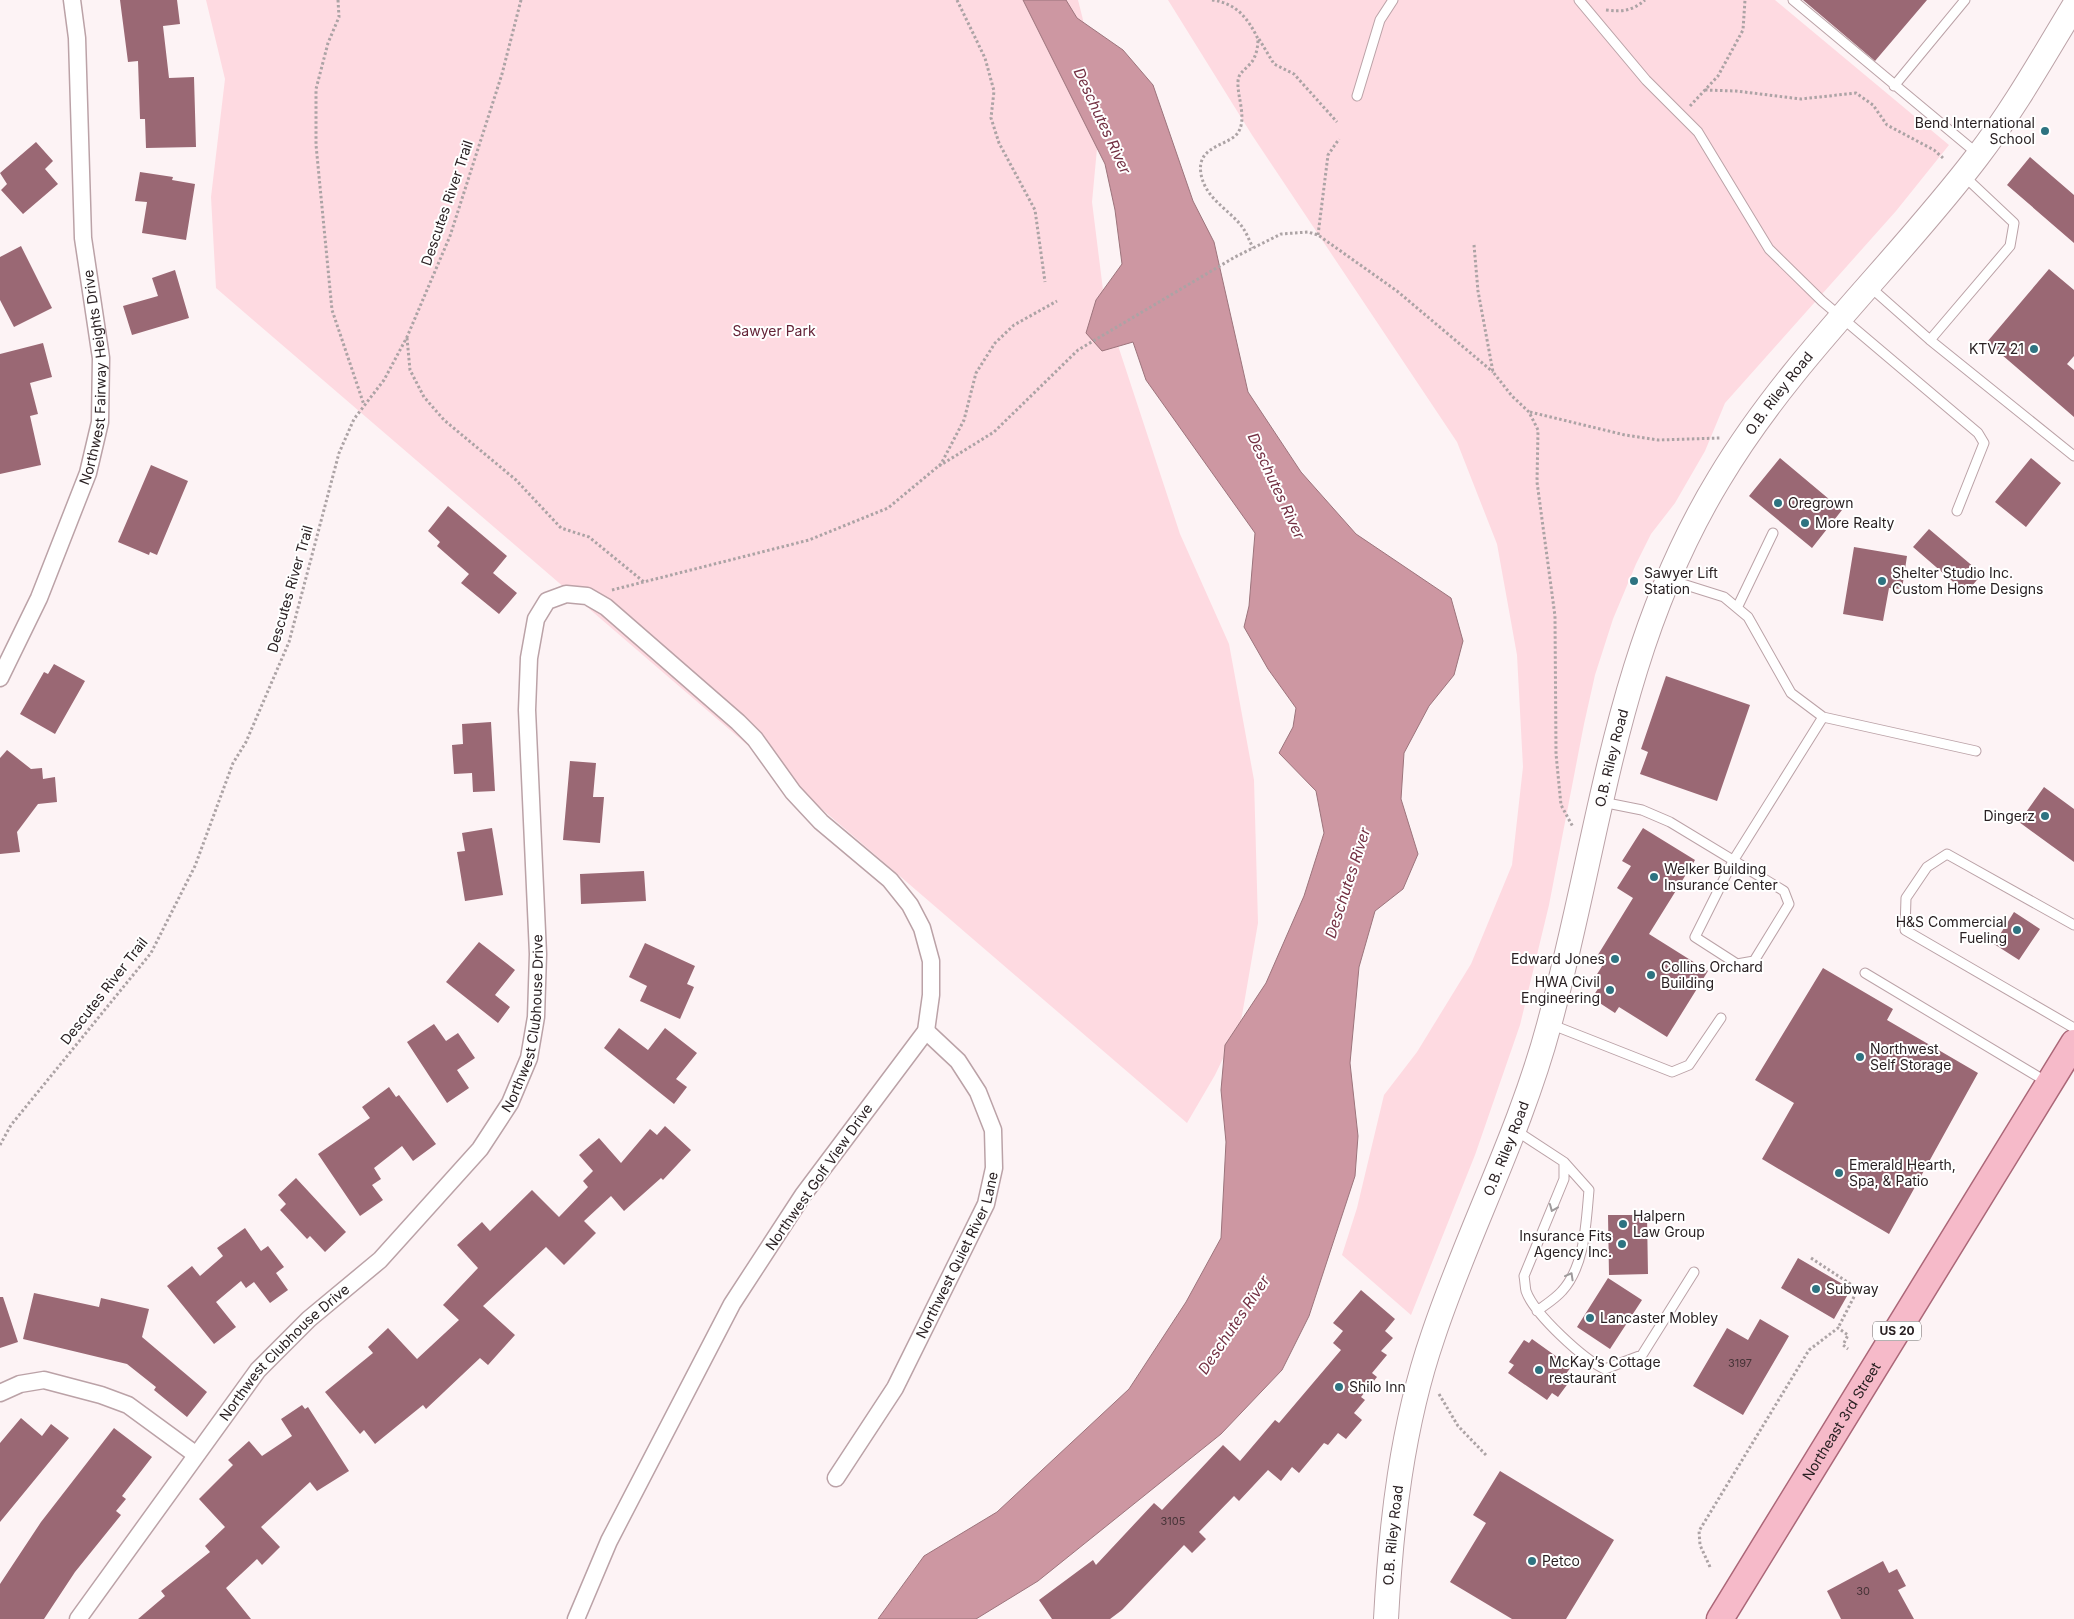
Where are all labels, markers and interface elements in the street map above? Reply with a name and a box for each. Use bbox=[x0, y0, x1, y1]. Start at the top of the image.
water label: Deschutes River bbox=[1070, 65, 1135, 177]
place label: Bend International School bbox=[1915, 114, 2035, 147]
marker: Bend International School bbox=[2039, 125, 2051, 137]
street label: Descutes River Trail bbox=[417, 138, 476, 268]
street label: Northwest Fairway Heights Drive bbox=[75, 269, 109, 487]
park label: Sawyer Park bbox=[732, 322, 816, 339]
place label: KTVZ 21 bbox=[1969, 340, 2024, 357]
marker: KTVZ 21 bbox=[2028, 343, 2040, 355]
street label: O.B. Riley Road bbox=[1741, 348, 1816, 438]
water label: Deschutes River bbox=[1244, 430, 1309, 542]
place label: Oregrown bbox=[1788, 494, 1853, 511]
marker: Oregrown bbox=[1772, 497, 1784, 509]
place label: More Realty bbox=[1815, 514, 1895, 531]
marker: More Realty bbox=[1799, 517, 1811, 529]
street label: Descutes River Trail bbox=[263, 523, 316, 654]
place label: Sawyer Lift Station bbox=[1644, 564, 1718, 597]
place label: Shelter Studio Inc. Custom Home Designs bbox=[1892, 564, 2043, 597]
marker: Sawyer Lift Station bbox=[1628, 575, 1640, 587]
marker: Shelter Studio Inc. Custom Home Designs bbox=[1876, 575, 1888, 587]
street label: O.B. Riley Road bbox=[1591, 707, 1631, 809]
place label: Dingerz bbox=[1983, 807, 2035, 824]
marker: Dingerz bbox=[2039, 810, 2051, 822]
water label: Deschutes River bbox=[1321, 825, 1374, 940]
place label: Welker Building Insurance Center bbox=[1664, 860, 1778, 893]
marker: Welker Building Insurance Center bbox=[1648, 871, 1660, 883]
place label: H&S Commercial Fueling bbox=[1896, 913, 2007, 946]
marker: H&S Commercial Fueling bbox=[2011, 924, 2023, 936]
street label: Descutes River Trail bbox=[56, 934, 151, 1048]
street label: Northwest Clubhouse Drive bbox=[497, 934, 546, 1115]
place label: Edward Jones bbox=[1511, 950, 1605, 967]
marker: Edward Jones bbox=[1609, 953, 1621, 965]
place label: Collins Orchard Building bbox=[1661, 958, 1763, 991]
marker: Collins Orchard Building bbox=[1645, 969, 1657, 981]
place label: HWA Civil Engineering bbox=[1521, 973, 1600, 1006]
marker: HWA Civil Engineering bbox=[1604, 984, 1616, 996]
place label: Northwest Self Storage bbox=[1870, 1040, 1951, 1073]
marker: Northwest Self Storage bbox=[1854, 1051, 1866, 1063]
street label: O.B. Riley Road bbox=[1479, 1099, 1532, 1198]
street label: Northwest Golf View Drive bbox=[761, 1100, 876, 1253]
place label: Emerald Hearth, Spa, & Patio bbox=[1849, 1156, 1956, 1189]
marker: Emerald Hearth, Spa, & Patio bbox=[1833, 1167, 1845, 1179]
street label: Northwest Quiet River Lane bbox=[912, 1170, 1001, 1341]
one-way arrow bbox=[1549, 1203, 1560, 1212]
place label: Halpern Law Group bbox=[1633, 1207, 1705, 1240]
marker: Halpern Law Group bbox=[1617, 1218, 1629, 1230]
place label: Insurance Fits Agency Inc. bbox=[1519, 1227, 1612, 1260]
marker: Insurance Fits Agency Inc. bbox=[1616, 1238, 1628, 1250]
water label: Deschutes River bbox=[1194, 1271, 1274, 1378]
one-way arrow bbox=[1564, 1273, 1574, 1282]
street label: Northwest Clubhouse Drive bbox=[215, 1280, 352, 1424]
place label: Subway bbox=[1826, 1280, 1879, 1297]
marker: Subway bbox=[1810, 1283, 1822, 1295]
place label: Lancaster Mobley bbox=[1600, 1309, 1718, 1326]
marker: Lancaster Mobley bbox=[1584, 1312, 1596, 1324]
road number: US 20 bbox=[1873, 1322, 1921, 1340]
place label: McKay’s Cottage restaurant bbox=[1549, 1353, 1661, 1386]
house number: 3197 bbox=[1728, 1356, 1752, 1370]
street label: Northeast 3rd Street bbox=[1798, 1359, 1884, 1483]
marker: McKay’s Cottage restaurant bbox=[1533, 1364, 1545, 1376]
place label: Shilo Inn bbox=[1349, 1378, 1406, 1395]
marker: Shilo Inn bbox=[1333, 1381, 1345, 1393]
street label: O.B. Riley Road bbox=[1379, 1484, 1406, 1586]
house number: 3105 bbox=[1161, 1514, 1186, 1528]
place label: Petco bbox=[1542, 1552, 1580, 1569]
marker: Petco bbox=[1526, 1555, 1538, 1567]
house number: 30 bbox=[1856, 1584, 1870, 1598]

